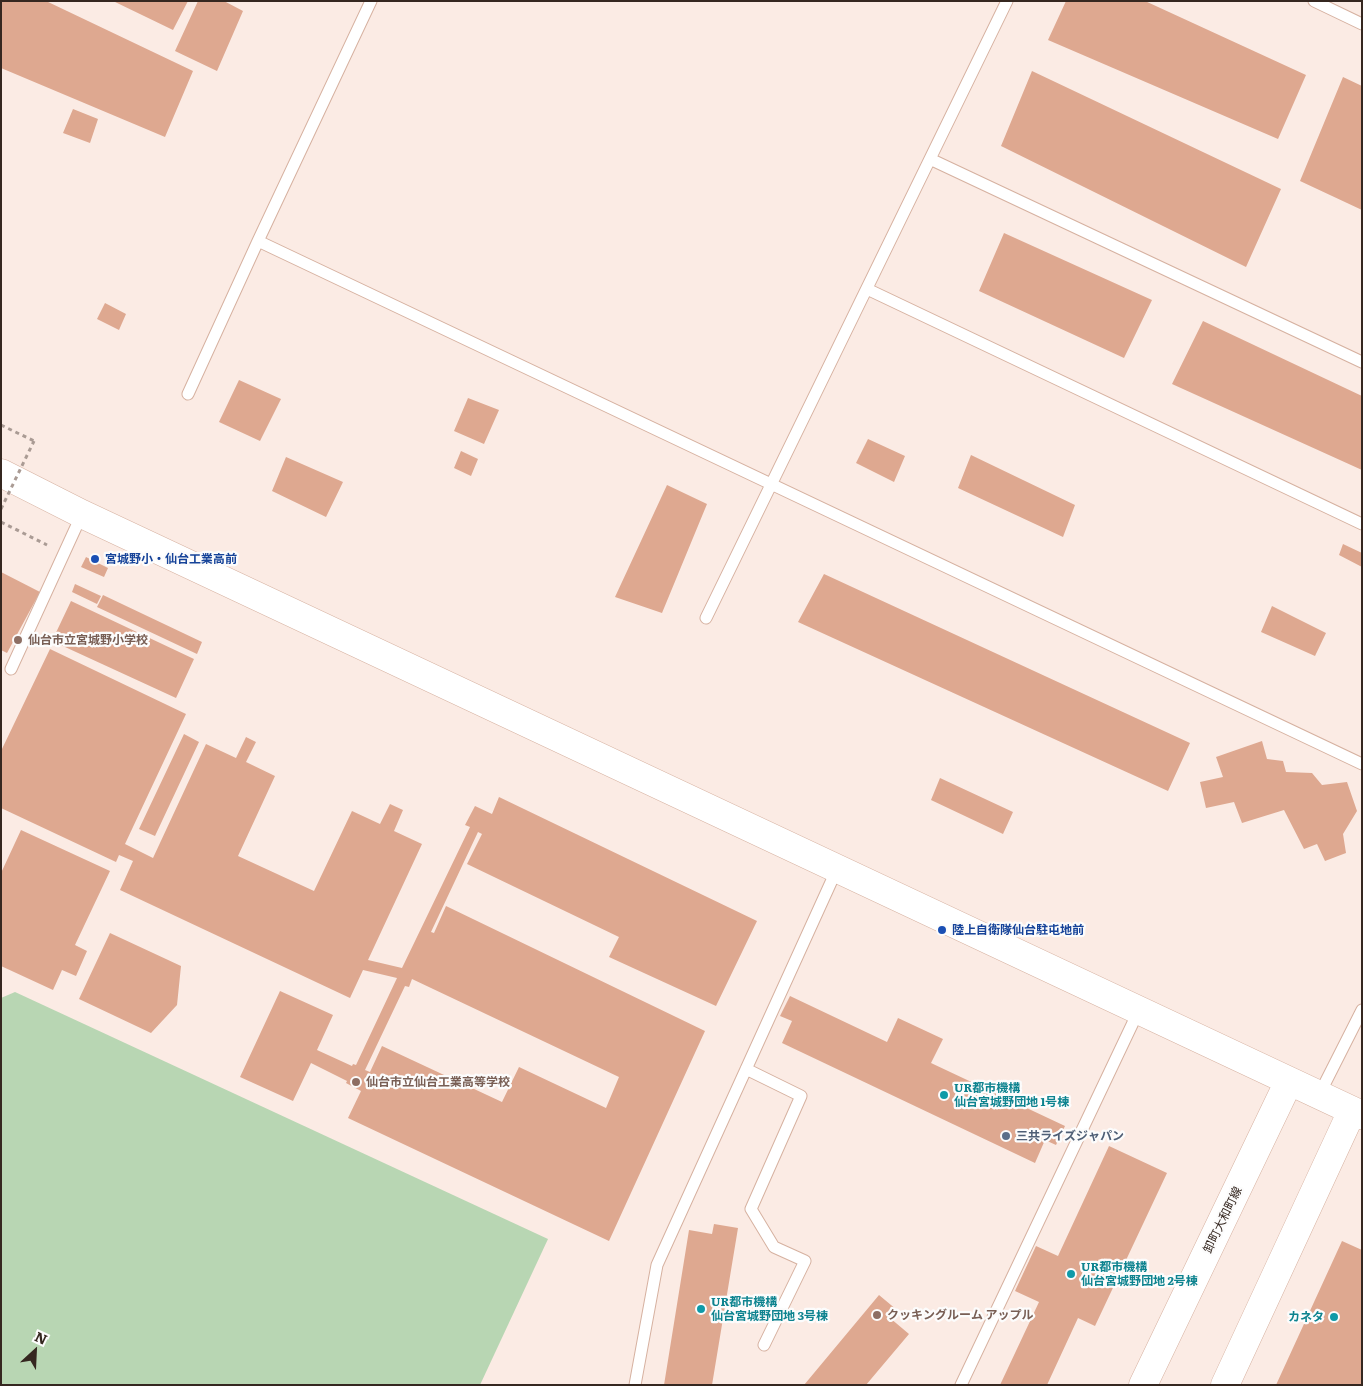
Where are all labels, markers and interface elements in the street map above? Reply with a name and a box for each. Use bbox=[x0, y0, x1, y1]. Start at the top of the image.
place label: 宮城野小・仙台工業高前 bbox=[105, 552, 237, 566]
marker: 宮城野小・仙台工業高前 bbox=[89, 553, 101, 565]
place label: 仙台市立宮城野小学校 bbox=[28, 633, 148, 647]
marker: 仙台市立宮城野小学校 bbox=[12, 634, 24, 646]
place label: 陸上自衛隊仙台駐屯地前 bbox=[952, 923, 1084, 937]
marker: 陸上自衛隊仙台駐屯地前 bbox=[936, 924, 948, 936]
place label: 仙台市立仙台工業高等学校 bbox=[366, 1075, 510, 1089]
marker: 仙台市立仙台工業高等学校 bbox=[350, 1076, 362, 1088]
place label: UR都市機構 仙台宮城野団地 1号棟 bbox=[954, 1081, 1069, 1109]
marker: UR都市機構 仙台宮城野団地 1号棟 bbox=[938, 1089, 950, 1101]
place label: 三共ライズジャパン bbox=[1016, 1129, 1124, 1143]
marker: 三共ライズジャパン bbox=[1000, 1130, 1012, 1142]
street label: 卸町大和町線 bbox=[1201, 1184, 1245, 1256]
place label: UR都市機構 仙台宮城野団地 2号棟 bbox=[1081, 1260, 1198, 1288]
marker: UR都市機構 仙台宮城野団地 2号棟 bbox=[1065, 1268, 1077, 1280]
place label: UR都市機構 仙台宮城野団地 3号棟 bbox=[711, 1295, 828, 1323]
marker: UR都市機構 仙台宮城野団地 3号棟 bbox=[695, 1303, 707, 1315]
place label: クッキングルーム アップル bbox=[887, 1308, 1033, 1322]
marker: クッキングルーム アップル bbox=[871, 1309, 883, 1321]
place label: カネタ bbox=[1288, 1310, 1324, 1324]
marker: カネタ bbox=[1328, 1311, 1340, 1323]
north arrow bbox=[10, 1326, 60, 1376]
text: N bbox=[32, 1326, 51, 1349]

